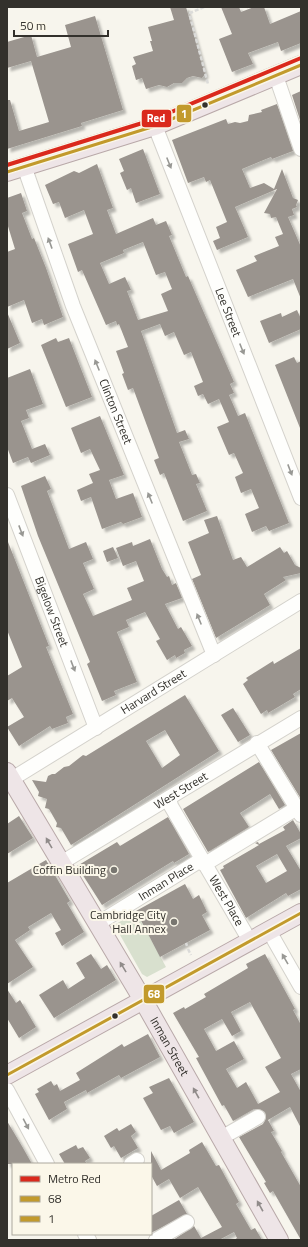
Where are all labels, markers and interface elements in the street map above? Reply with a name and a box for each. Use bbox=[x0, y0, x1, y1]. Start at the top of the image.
scale bar bbox=[14, 12, 108, 38]
text: 50 m bbox=[20, 16, 46, 35]
unlabelled marker bbox=[200, 100, 210, 110]
line badge: 1 bbox=[176, 104, 192, 123]
text: 1 bbox=[181, 106, 187, 122]
line badge: Red bbox=[141, 109, 172, 128]
text: Red bbox=[147, 110, 165, 126]
one-way arrow bbox=[166, 157, 172, 169]
one-way arrow bbox=[47, 237, 53, 249]
street label: Lee Street bbox=[210, 285, 247, 340]
one-way arrow bbox=[240, 343, 246, 355]
one-way arrow bbox=[93, 358, 99, 370]
street label: Clinton Street bbox=[94, 376, 138, 447]
one-way arrow bbox=[287, 464, 293, 476]
one-way arrow bbox=[147, 492, 153, 504]
one-way arrow bbox=[19, 526, 25, 538]
street label: Bigelow Street bbox=[30, 574, 74, 650]
one-way arrow bbox=[196, 612, 202, 624]
one-way arrow bbox=[70, 660, 76, 672]
street label: Harvard Street bbox=[117, 664, 190, 719]
street label: West Street bbox=[150, 766, 212, 814]
one-way arrow bbox=[46, 837, 53, 849]
street label: Inman Place bbox=[134, 857, 197, 905]
place label: Coffin Building bbox=[33, 860, 106, 879]
marker: Coffin Building bbox=[109, 865, 119, 875]
street label: West Place bbox=[205, 871, 249, 929]
place label: Cambridge City Hall Annex bbox=[90, 905, 167, 938]
marker: Cambridge City Hall Annex bbox=[169, 917, 179, 927]
one-way arrow bbox=[282, 953, 288, 965]
one-way arrow bbox=[119, 961, 126, 973]
line badge: 68 bbox=[143, 984, 165, 1004]
text: 68 bbox=[148, 986, 160, 1002]
unlabelled marker bbox=[110, 1011, 120, 1021]
street label: Inman Street bbox=[145, 1013, 195, 1080]
one-way arrow bbox=[192, 1087, 199, 1099]
one-way arrow bbox=[22, 1118, 29, 1130]
legend bbox=[12, 1163, 152, 1235]
text: Metro Red bbox=[48, 1169, 101, 1188]
text: 68 bbox=[48, 1189, 62, 1208]
one-way arrow bbox=[256, 1200, 263, 1212]
text: 1 bbox=[48, 1209, 55, 1228]

